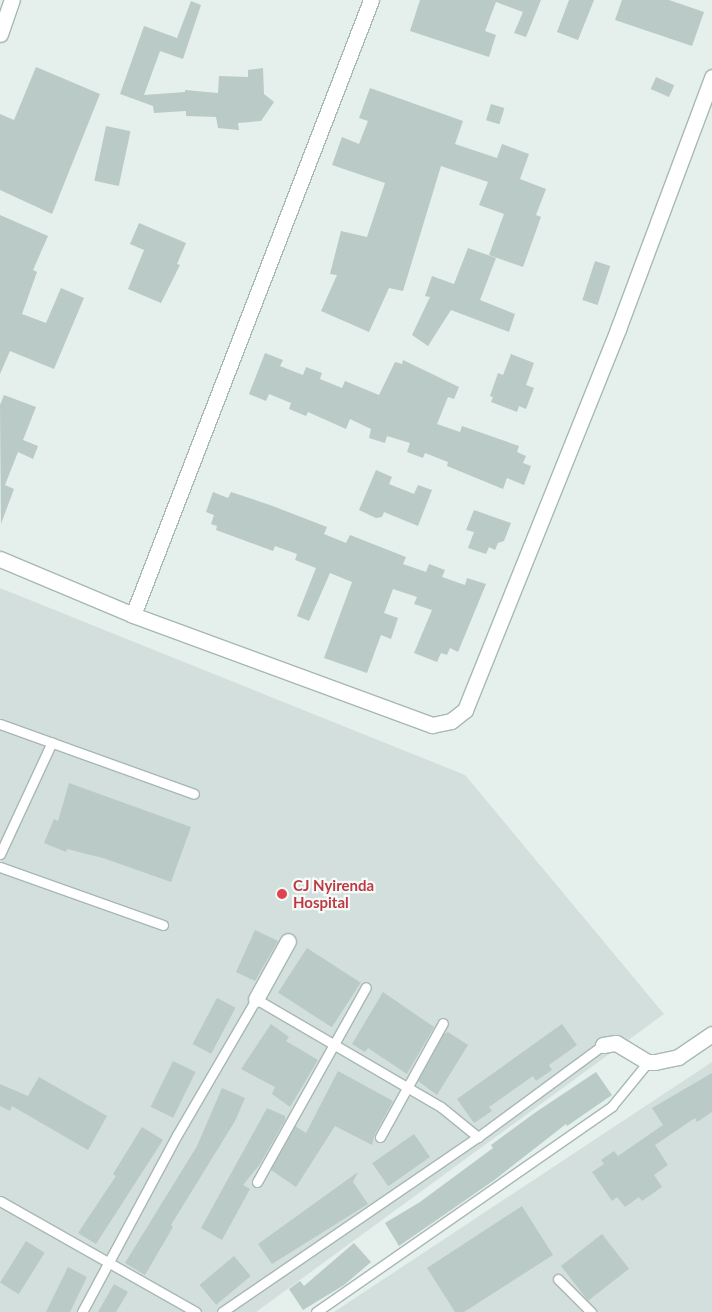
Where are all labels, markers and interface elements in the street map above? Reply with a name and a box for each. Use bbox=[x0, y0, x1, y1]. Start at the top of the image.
place label: CJ Nyirenda Hospital bbox=[293, 876, 374, 911]
marker: CJ Nyirenda Hospital bbox=[275, 887, 289, 901]

